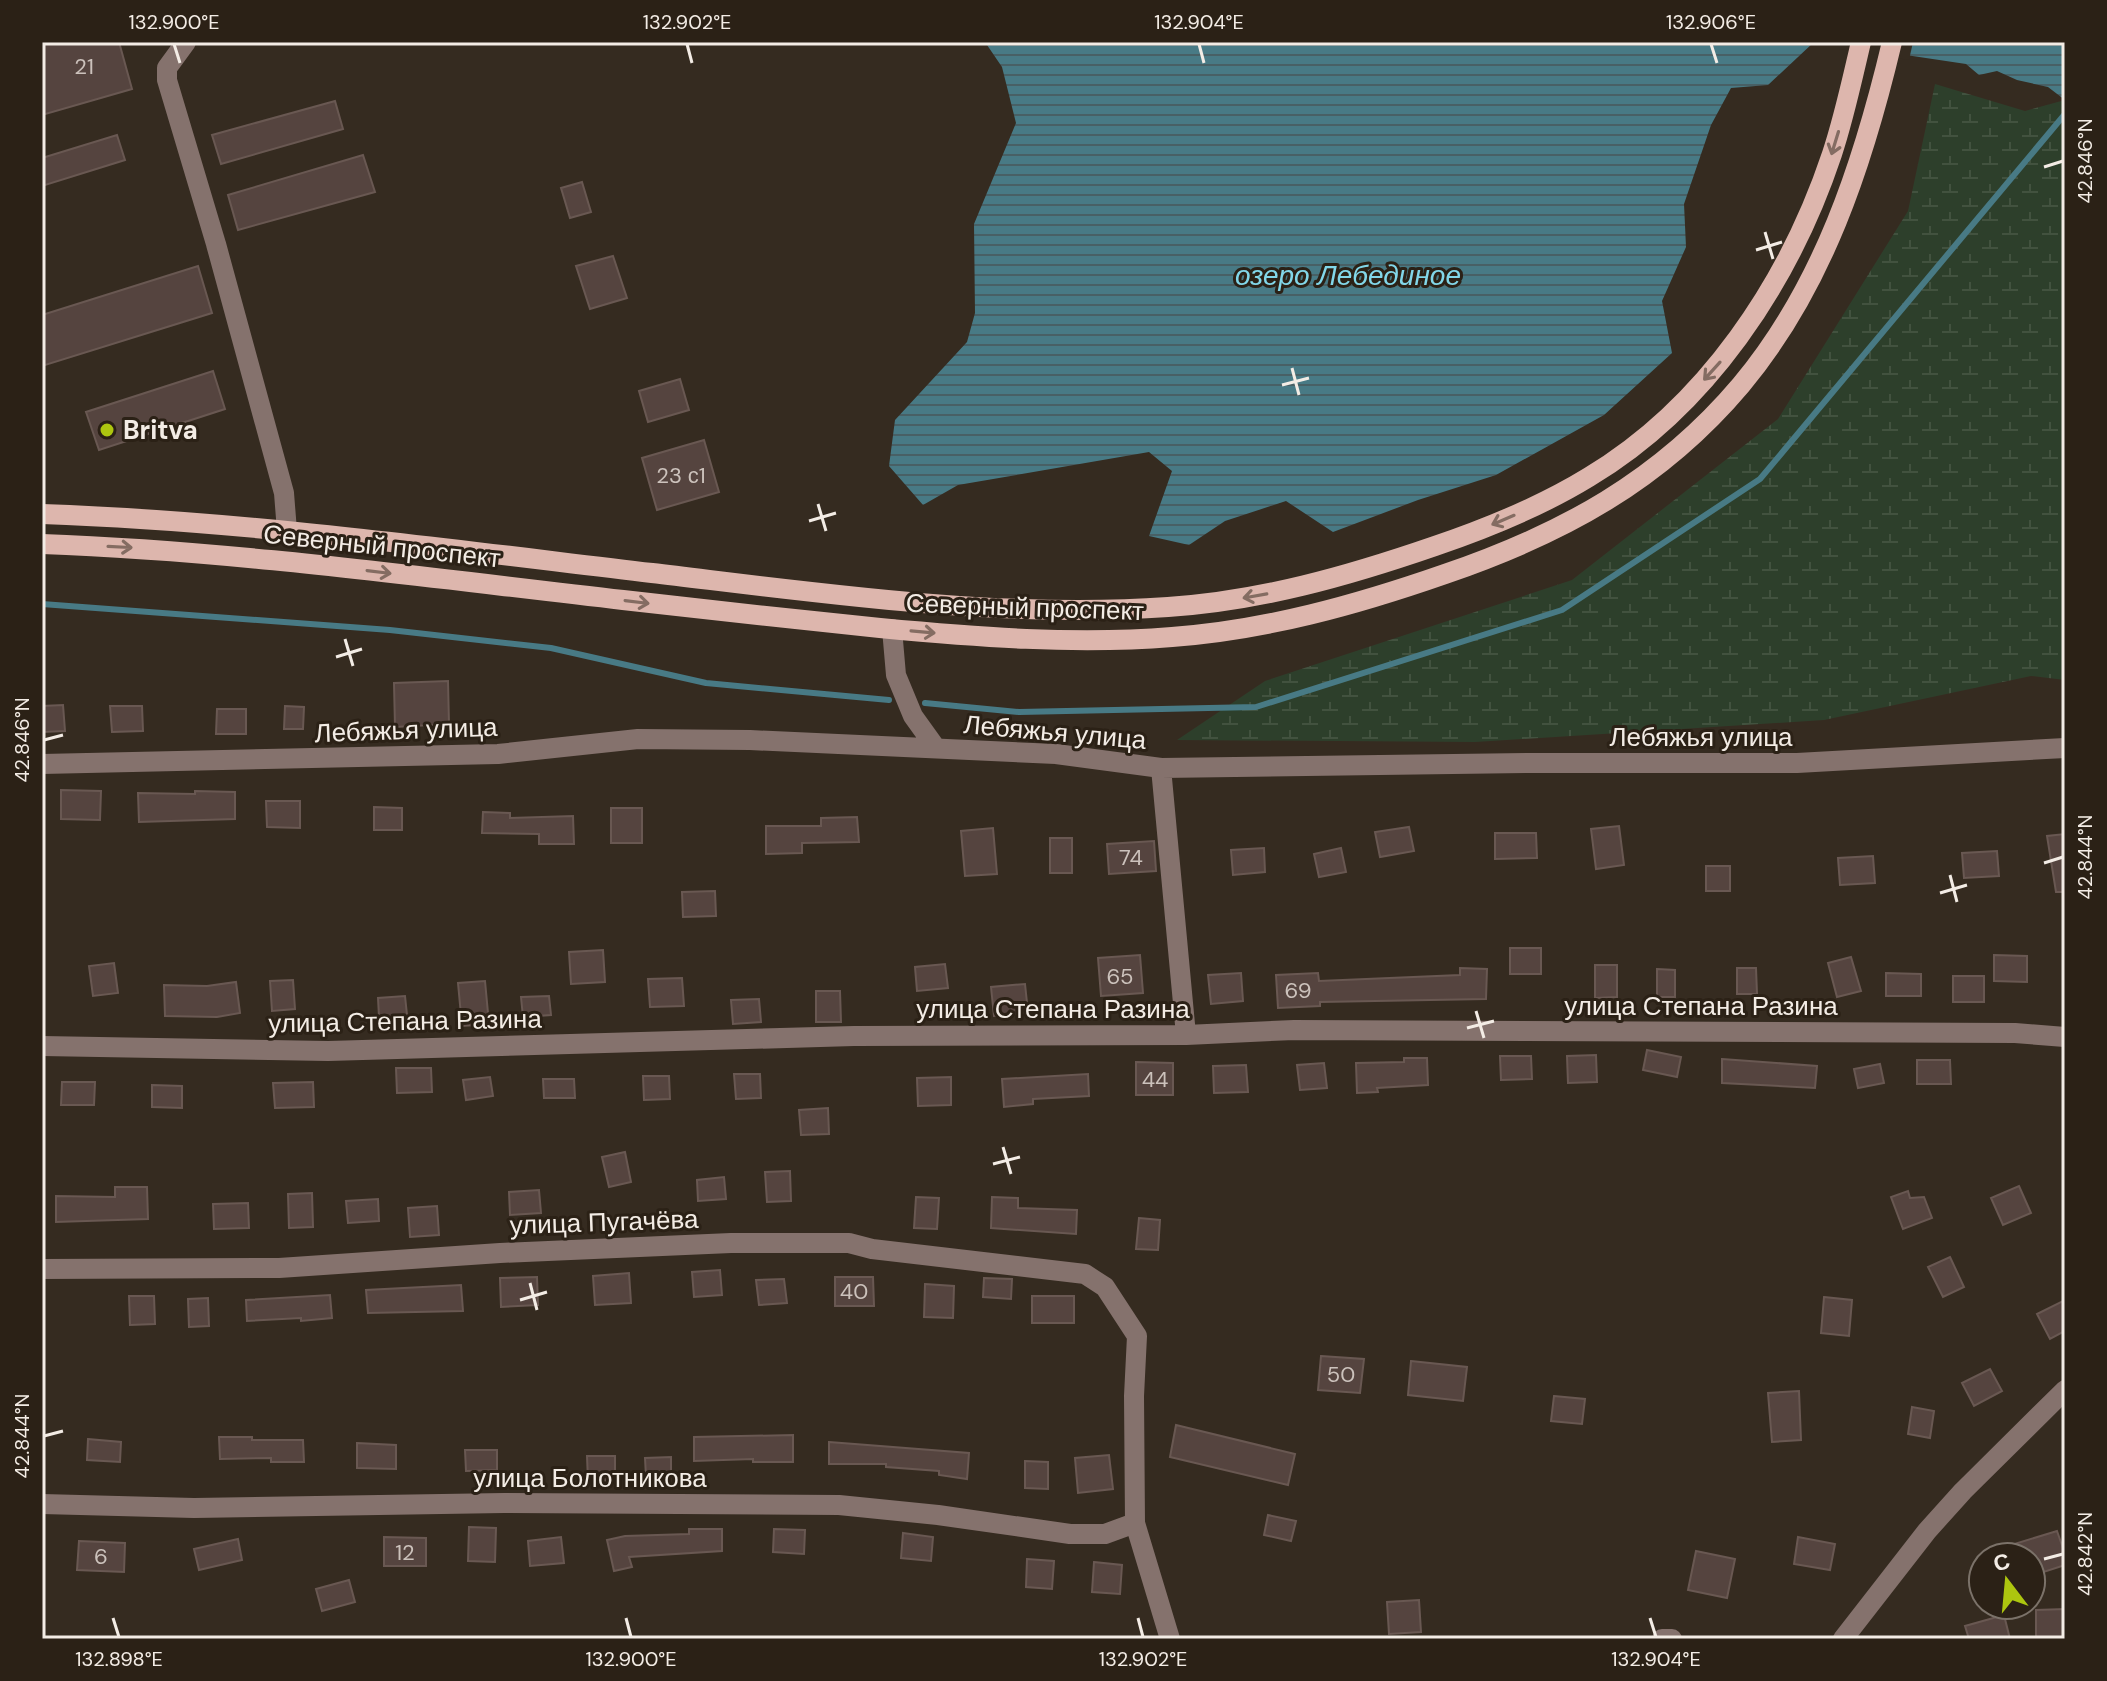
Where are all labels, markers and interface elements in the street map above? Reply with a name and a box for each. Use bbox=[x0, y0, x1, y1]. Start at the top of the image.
text: 132.900°E bbox=[128, 9, 220, 35]
text: 132.902°E bbox=[643, 9, 731, 35]
text: 132.904°E bbox=[1154, 9, 1244, 35]
text: 132.906°E bbox=[1666, 9, 1756, 35]
house number: 21 bbox=[74, 52, 94, 81]
text: 42.846°N bbox=[2072, 118, 2098, 204]
one-way arrow bbox=[1827, 130, 1842, 156]
water label: озеро Лебединое bbox=[1235, 257, 1461, 294]
one-way arrow bbox=[1704, 360, 1722, 380]
place label: Britva bbox=[123, 413, 198, 447]
marker: Britva bbox=[98, 421, 116, 439]
house number: 23 с1 bbox=[656, 461, 706, 490]
one-way arrow bbox=[1491, 514, 1516, 529]
street label: Северный проспект bbox=[262, 517, 502, 575]
one-way arrow bbox=[106, 540, 133, 555]
one-way arrow bbox=[365, 564, 392, 579]
street label: Северный проспект bbox=[905, 586, 1145, 628]
one-way arrow bbox=[1242, 589, 1268, 604]
one-way arrow bbox=[623, 594, 650, 609]
one-way arrow bbox=[909, 624, 936, 639]
text: 42.846°N bbox=[9, 697, 35, 783]
street label: Лебяжья улица bbox=[962, 707, 1148, 757]
street label: Лебяжья улица bbox=[314, 710, 499, 750]
street label: Лебяжья улица bbox=[1609, 720, 1793, 754]
text: 42.844°N bbox=[2072, 815, 2098, 899]
house number: 74 bbox=[1119, 843, 1143, 872]
house number: 65 bbox=[1107, 962, 1133, 991]
house number: 69 bbox=[1284, 976, 1312, 1005]
street label: улица Степана Разина bbox=[1564, 989, 1838, 1023]
street label: улица Степана Разина bbox=[916, 992, 1190, 1026]
street label: улица Степана Разина bbox=[268, 1002, 543, 1040]
house number: 44 bbox=[1142, 1065, 1168, 1094]
street label: улица Пугачёва bbox=[509, 1202, 700, 1242]
house number: 40 bbox=[840, 1277, 868, 1306]
house number: 50 bbox=[1327, 1360, 1355, 1389]
text: 42.844°N bbox=[9, 1394, 35, 1478]
street label: улица Болотникова bbox=[473, 1461, 707, 1495]
text: 42.842°N bbox=[2072, 1512, 2098, 1596]
house number: 12 bbox=[395, 1538, 415, 1567]
north arrow bbox=[1967, 1541, 2047, 1621]
house number: 6 bbox=[94, 1542, 108, 1571]
text: С bbox=[1990, 1546, 2013, 1578]
text: 132.898°E bbox=[75, 1646, 163, 1672]
text: 132.900°E bbox=[585, 1646, 677, 1672]
text: 132.902°E bbox=[1099, 1646, 1187, 1672]
text: 132.904°E bbox=[1611, 1646, 1701, 1672]

